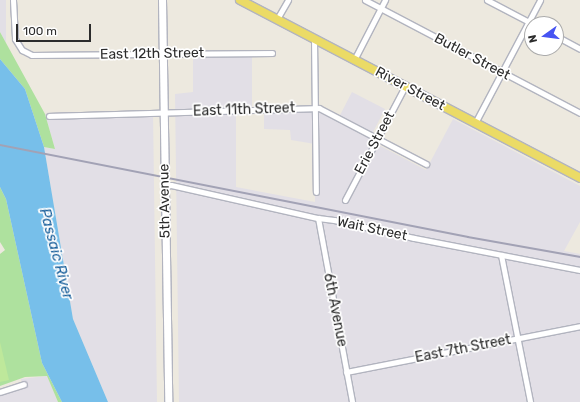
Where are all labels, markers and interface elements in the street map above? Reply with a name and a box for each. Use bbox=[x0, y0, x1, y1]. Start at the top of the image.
scale bar bbox=[18, 16, 93, 42]
north arrow bbox=[524, 16, 564, 56]
text: 100 m bbox=[23, 24, 57, 38]
street label: Butler Street bbox=[431, 30, 513, 84]
text: N bbox=[526, 33, 540, 44]
street label: East 12th Street bbox=[100, 45, 204, 63]
street label: River Street bbox=[372, 63, 448, 115]
street label: East 11th Street bbox=[193, 100, 295, 120]
street label: Erie Street bbox=[351, 109, 399, 177]
street label: 5th Avenue bbox=[156, 163, 174, 239]
water label: Passaic River bbox=[35, 206, 77, 302]
street label: Wait Street bbox=[335, 213, 409, 245]
street label: 6th Avenue bbox=[320, 272, 350, 348]
street label: East 7th Street bbox=[414, 331, 512, 367]

